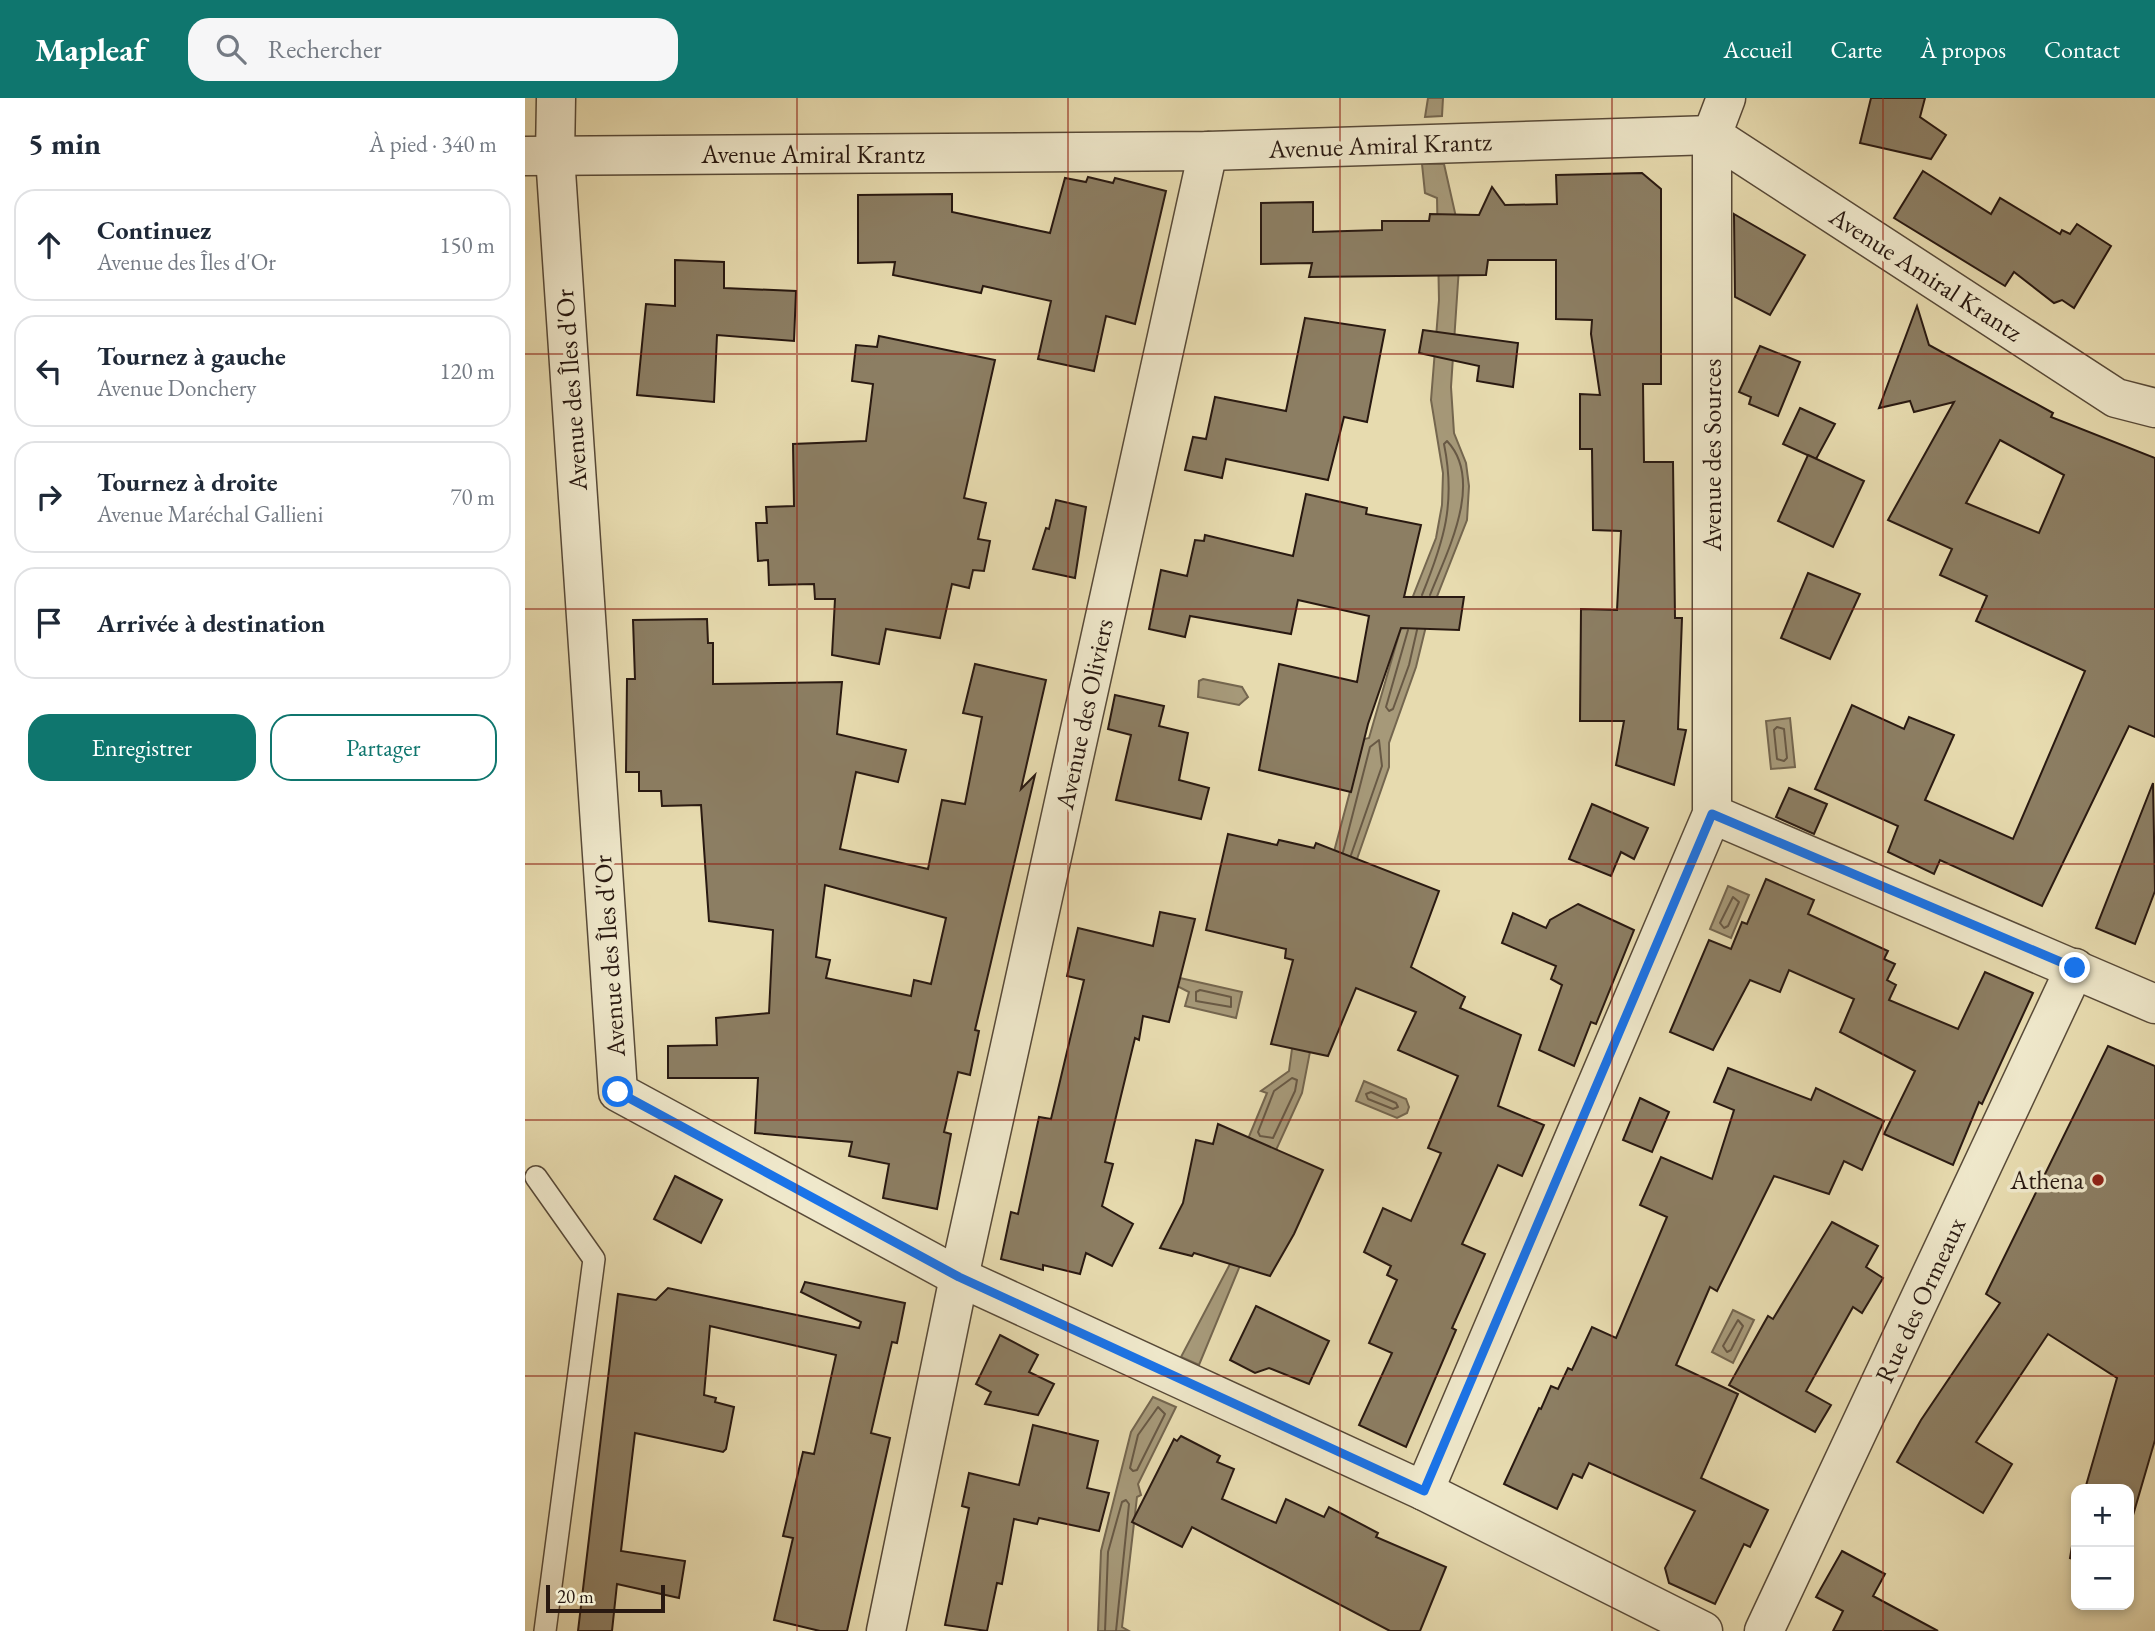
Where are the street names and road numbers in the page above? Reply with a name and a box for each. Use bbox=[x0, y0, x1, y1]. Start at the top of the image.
street label: Avenue Amiral Krantz bbox=[1267, 124, 1492, 166]
street label: Avenue Amiral Krantz bbox=[700, 137, 925, 171]
street label: Avenue Amiral Krantz bbox=[1822, 198, 2029, 349]
street label: Avenue des Îles d'Or bbox=[547, 288, 595, 493]
street label: Avenue des Sources bbox=[1695, 359, 1729, 552]
street label: Avenue des Oliviers bbox=[1047, 616, 1121, 813]
street label: Avenue des Îles d'Or bbox=[585, 854, 633, 1059]
street label: Rue des Ormeaux bbox=[1867, 1211, 1973, 1388]

